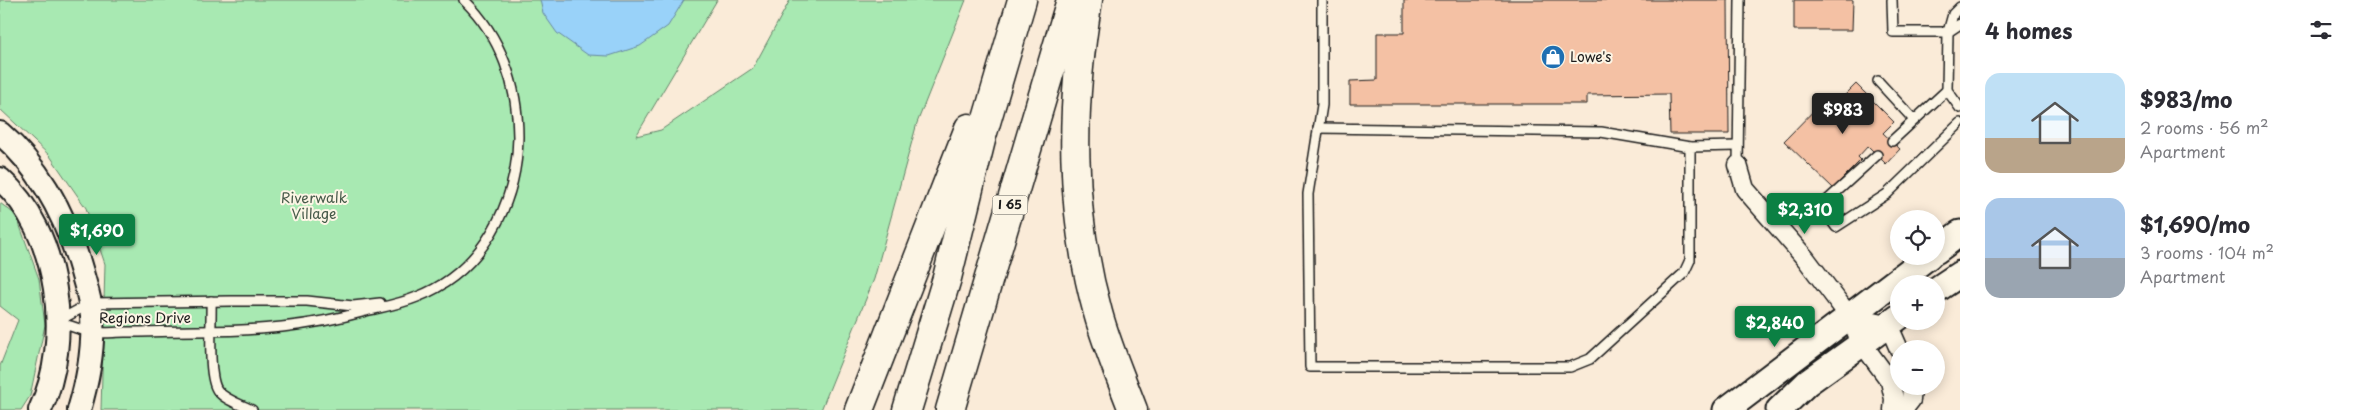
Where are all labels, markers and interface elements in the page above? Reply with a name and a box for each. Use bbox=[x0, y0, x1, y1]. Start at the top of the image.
text: 4 homes bbox=[1985, 14, 2072, 46]
icon: filters bbox=[2307, 16, 2335, 44]
shop icon: Lowe's bbox=[1540, 44, 1566, 70]
place label: Lowe's bbox=[1570, 46, 1611, 67]
text: $983/mo bbox=[2140, 83, 2232, 115]
pin: $983 bbox=[1813, 92, 1873, 135]
icon: home bbox=[2025, 93, 2085, 153]
text: $983 bbox=[1823, 97, 1863, 121]
text: 2 rooms · 56 m² bbox=[2140, 115, 2269, 139]
text: Apartment bbox=[2140, 139, 2225, 163]
park label: Riverwalk Village bbox=[281, 187, 348, 224]
pin: $2,310 bbox=[1764, 192, 1846, 235]
road number: I 65 bbox=[992, 196, 1028, 214]
text: $2,310 bbox=[1778, 197, 1832, 221]
text: $1,690/mo bbox=[2140, 208, 2250, 240]
map controls bbox=[1890, 210, 1945, 395]
button: locate bbox=[1890, 210, 1945, 265]
pin: $1,690 bbox=[56, 214, 138, 256]
text: $1,690 bbox=[70, 218, 124, 242]
icon: home bbox=[2025, 218, 2085, 278]
text: 3 rooms · 104 m² bbox=[2140, 240, 2274, 264]
text: Apartment bbox=[2140, 264, 2225, 288]
button: + bbox=[1890, 275, 1945, 330]
pin: $2,840 bbox=[1734, 306, 1816, 348]
street label: Regions Drive bbox=[99, 307, 191, 328]
text: $2,840 bbox=[1746, 310, 1804, 334]
button: − bbox=[1890, 340, 1945, 395]

